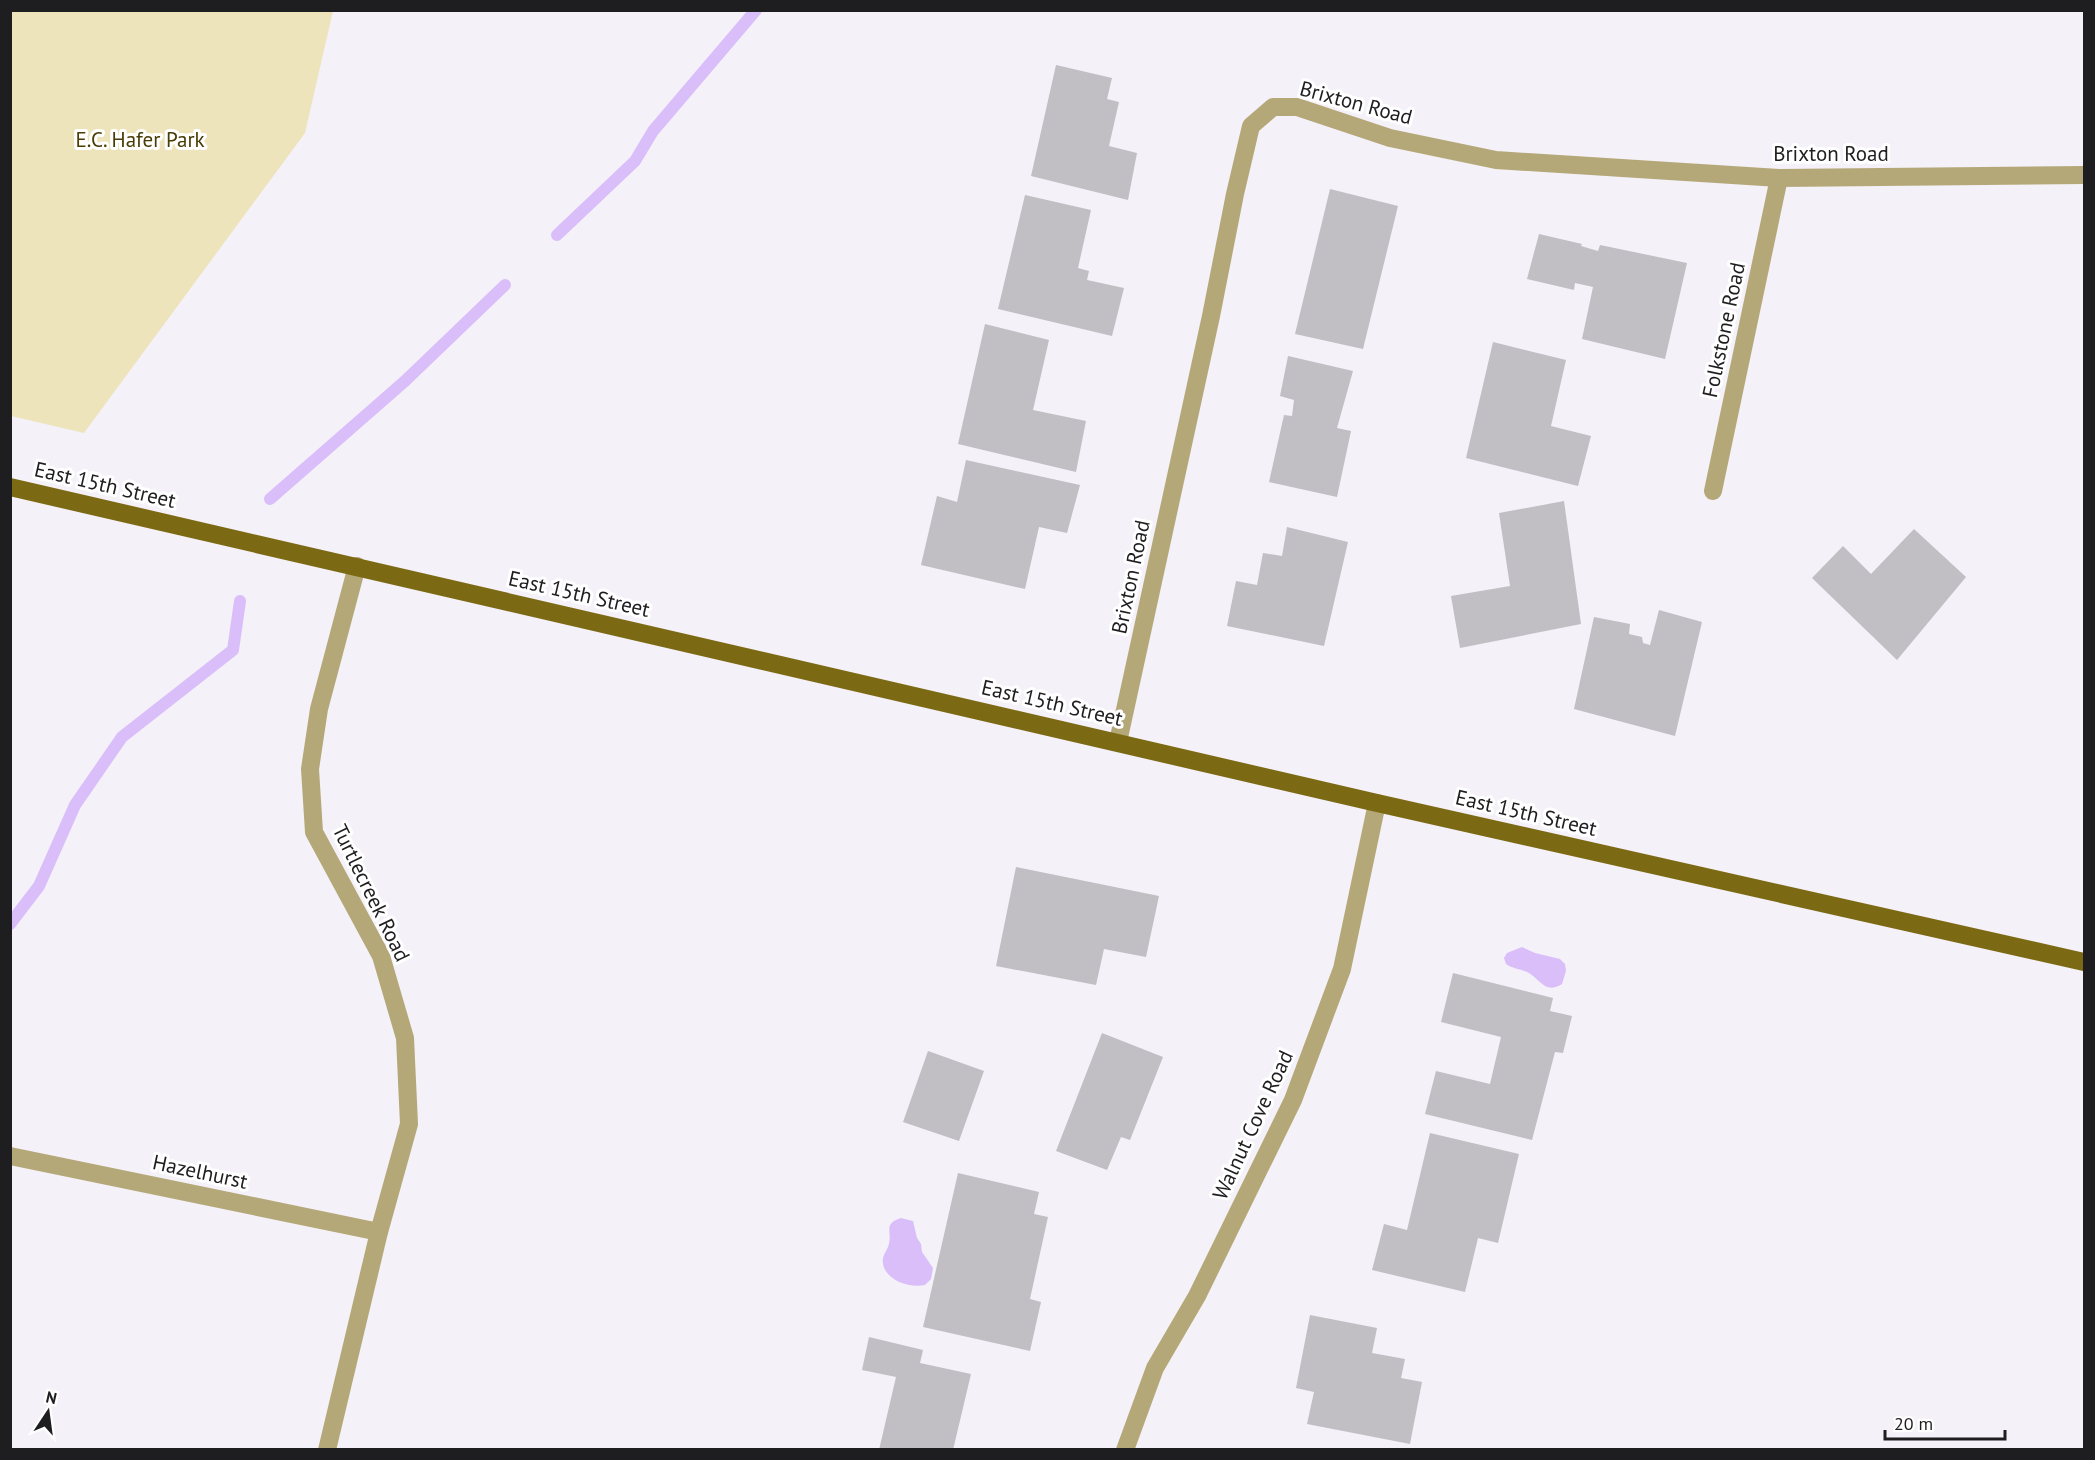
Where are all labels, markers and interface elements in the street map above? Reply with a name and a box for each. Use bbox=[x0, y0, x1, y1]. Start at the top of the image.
street label: Brixton Road bbox=[1297, 75, 1415, 131]
park label: E.C. Hafer Park bbox=[75, 126, 205, 153]
street label: Brixton Road bbox=[1773, 140, 1889, 167]
street label: Folkstone Road bbox=[1696, 260, 1751, 400]
street label: East 15th Street bbox=[32, 455, 178, 514]
street label: Brixton Road bbox=[1105, 518, 1156, 636]
street label: East 15th Street bbox=[506, 564, 652, 623]
street label: East 15th Street bbox=[979, 673, 1125, 732]
street label: East 15th Street bbox=[1453, 783, 1599, 842]
street label: Turtlecreek Road bbox=[327, 820, 416, 966]
street label: Walnut Cove Road bbox=[1206, 1046, 1299, 1204]
street label: Hazelhurst bbox=[150, 1148, 250, 1195]
north arrow bbox=[18, 1382, 78, 1442]
text: N bbox=[44, 1386, 59, 1408]
scale bar bbox=[1885, 1403, 2005, 1441]
text: 20 m bbox=[1894, 1412, 1933, 1435]

